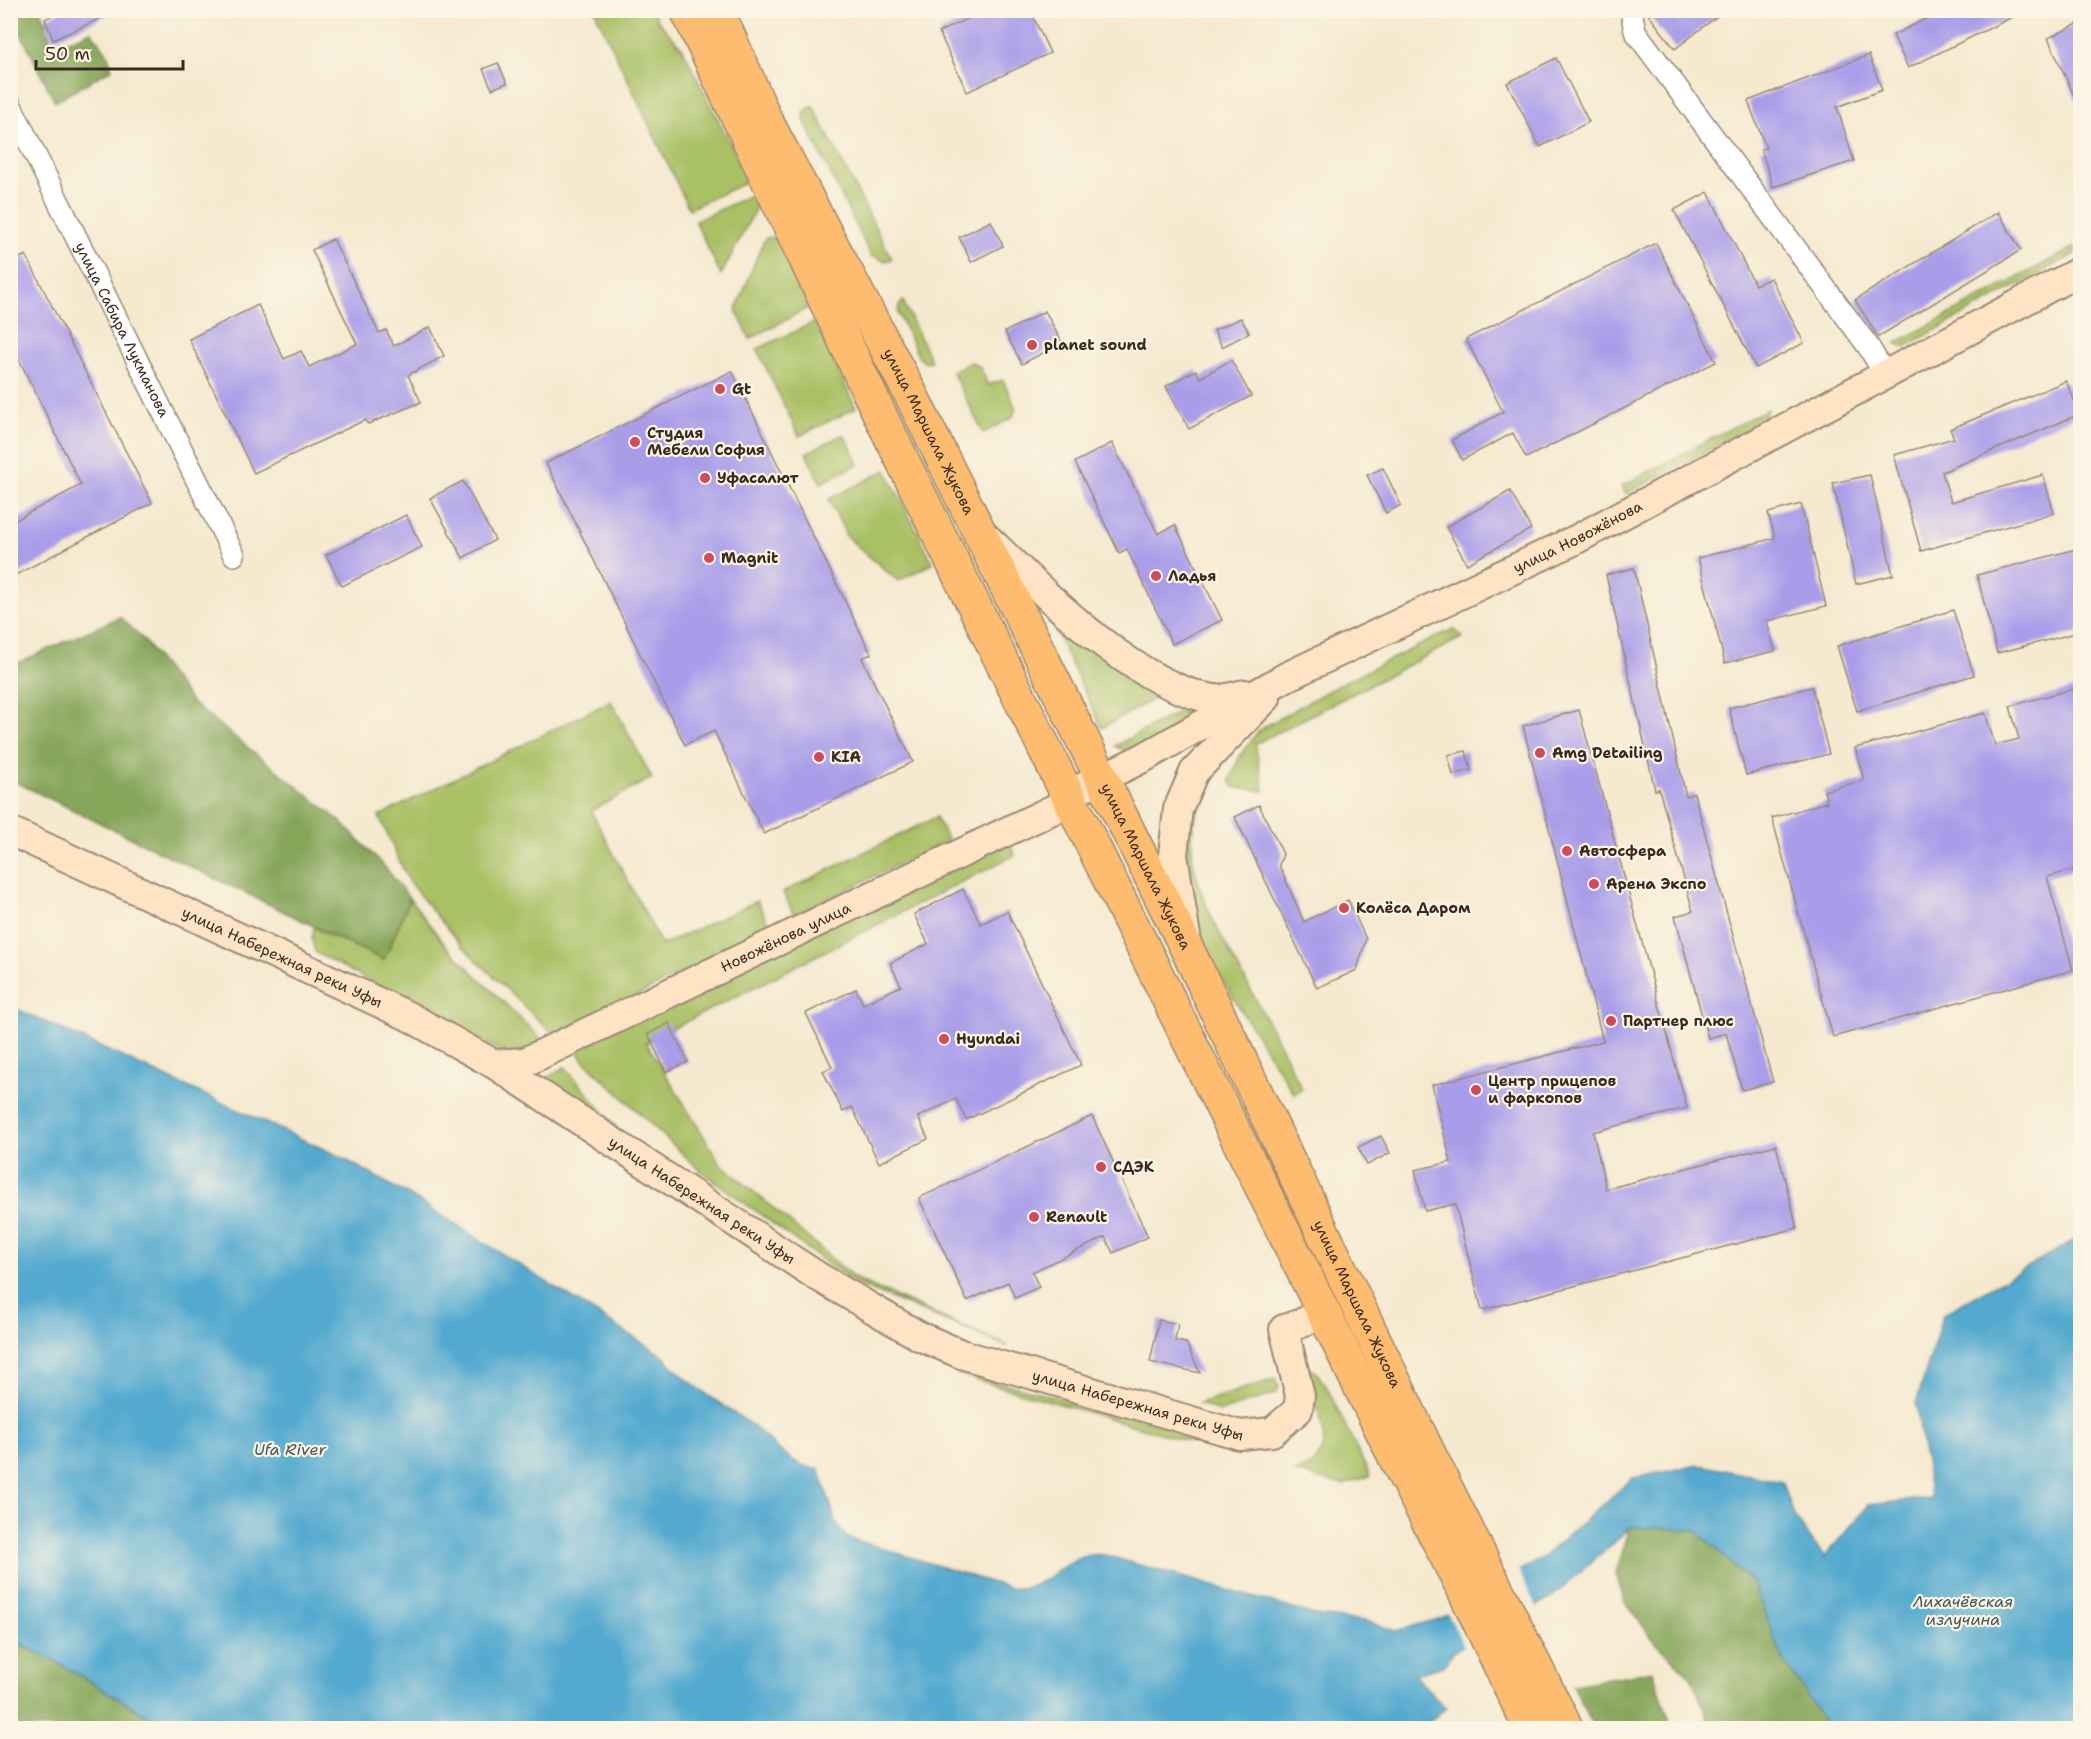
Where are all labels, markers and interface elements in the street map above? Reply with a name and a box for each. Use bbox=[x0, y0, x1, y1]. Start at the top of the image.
scale bar bbox=[36, 33, 183, 71]
text: 50 m bbox=[45, 42, 90, 66]
street label: улица Сабира Лукманова bbox=[70, 239, 174, 421]
place label: planet sound bbox=[1044, 335, 1147, 355]
marker: planet sound bbox=[1025, 338, 1039, 352]
street label: улица Маршала Жукова bbox=[878, 345, 979, 519]
place label: Gt bbox=[732, 379, 751, 399]
marker: Gt bbox=[713, 382, 727, 396]
place label: Студия Мебели София bbox=[647, 423, 765, 460]
marker: Студия Мебели София bbox=[628, 435, 642, 449]
place label: Уфасалют bbox=[717, 468, 799, 488]
marker: Уфасалют bbox=[698, 471, 712, 485]
street label: улица Новожёнова bbox=[1510, 496, 1646, 578]
place label: Magnit bbox=[721, 548, 778, 568]
marker: Magnit bbox=[702, 551, 716, 565]
place label: Ладья bbox=[1168, 566, 1216, 586]
marker: Ладья bbox=[1149, 569, 1163, 583]
place label: Amg Detailing bbox=[1552, 743, 1663, 763]
marker: Amg Detailing bbox=[1533, 746, 1547, 760]
place label: KIA bbox=[831, 747, 861, 767]
marker: KIA bbox=[812, 750, 826, 764]
street label: улица Маршала Жукова bbox=[1096, 780, 1196, 954]
place label: Автосфера bbox=[1579, 841, 1667, 861]
marker: Автосфера bbox=[1560, 844, 1574, 858]
place label: Арена Экспо bbox=[1606, 874, 1707, 894]
marker: Арена Экспо bbox=[1587, 877, 1601, 891]
street label: Новожёнова улица bbox=[717, 897, 855, 977]
place label: Колёса Даром bbox=[1356, 898, 1471, 918]
marker: Колёса Даром bbox=[1337, 901, 1351, 915]
street label: улица Набережная реки Уфы bbox=[179, 902, 386, 1013]
place label: Партнер плюс bbox=[1623, 1011, 1734, 1031]
marker: Партнер плюс bbox=[1604, 1014, 1618, 1028]
place label: Hyundai bbox=[956, 1029, 1020, 1049]
marker: Hyundai bbox=[937, 1032, 951, 1046]
place label: Центр прицепов и фаркопов bbox=[1488, 1071, 1616, 1108]
marker: Центр прицепов и фаркопов bbox=[1469, 1083, 1483, 1097]
street label: улица Набережная реки Уфы bbox=[605, 1132, 799, 1269]
place label: СДЭК bbox=[1113, 1157, 1155, 1177]
marker: СДЭК bbox=[1094, 1160, 1108, 1174]
place label: Renault bbox=[1046, 1207, 1107, 1227]
marker: Renault bbox=[1027, 1210, 1041, 1224]
street label: улица Маршала Жукова bbox=[1308, 1217, 1406, 1392]
street label: улица Набережная реки Уфы bbox=[1030, 1365, 1246, 1445]
water label: Ufa River bbox=[254, 1439, 326, 1460]
water label: Лихачёвская излучина bbox=[1912, 1591, 2013, 1630]

